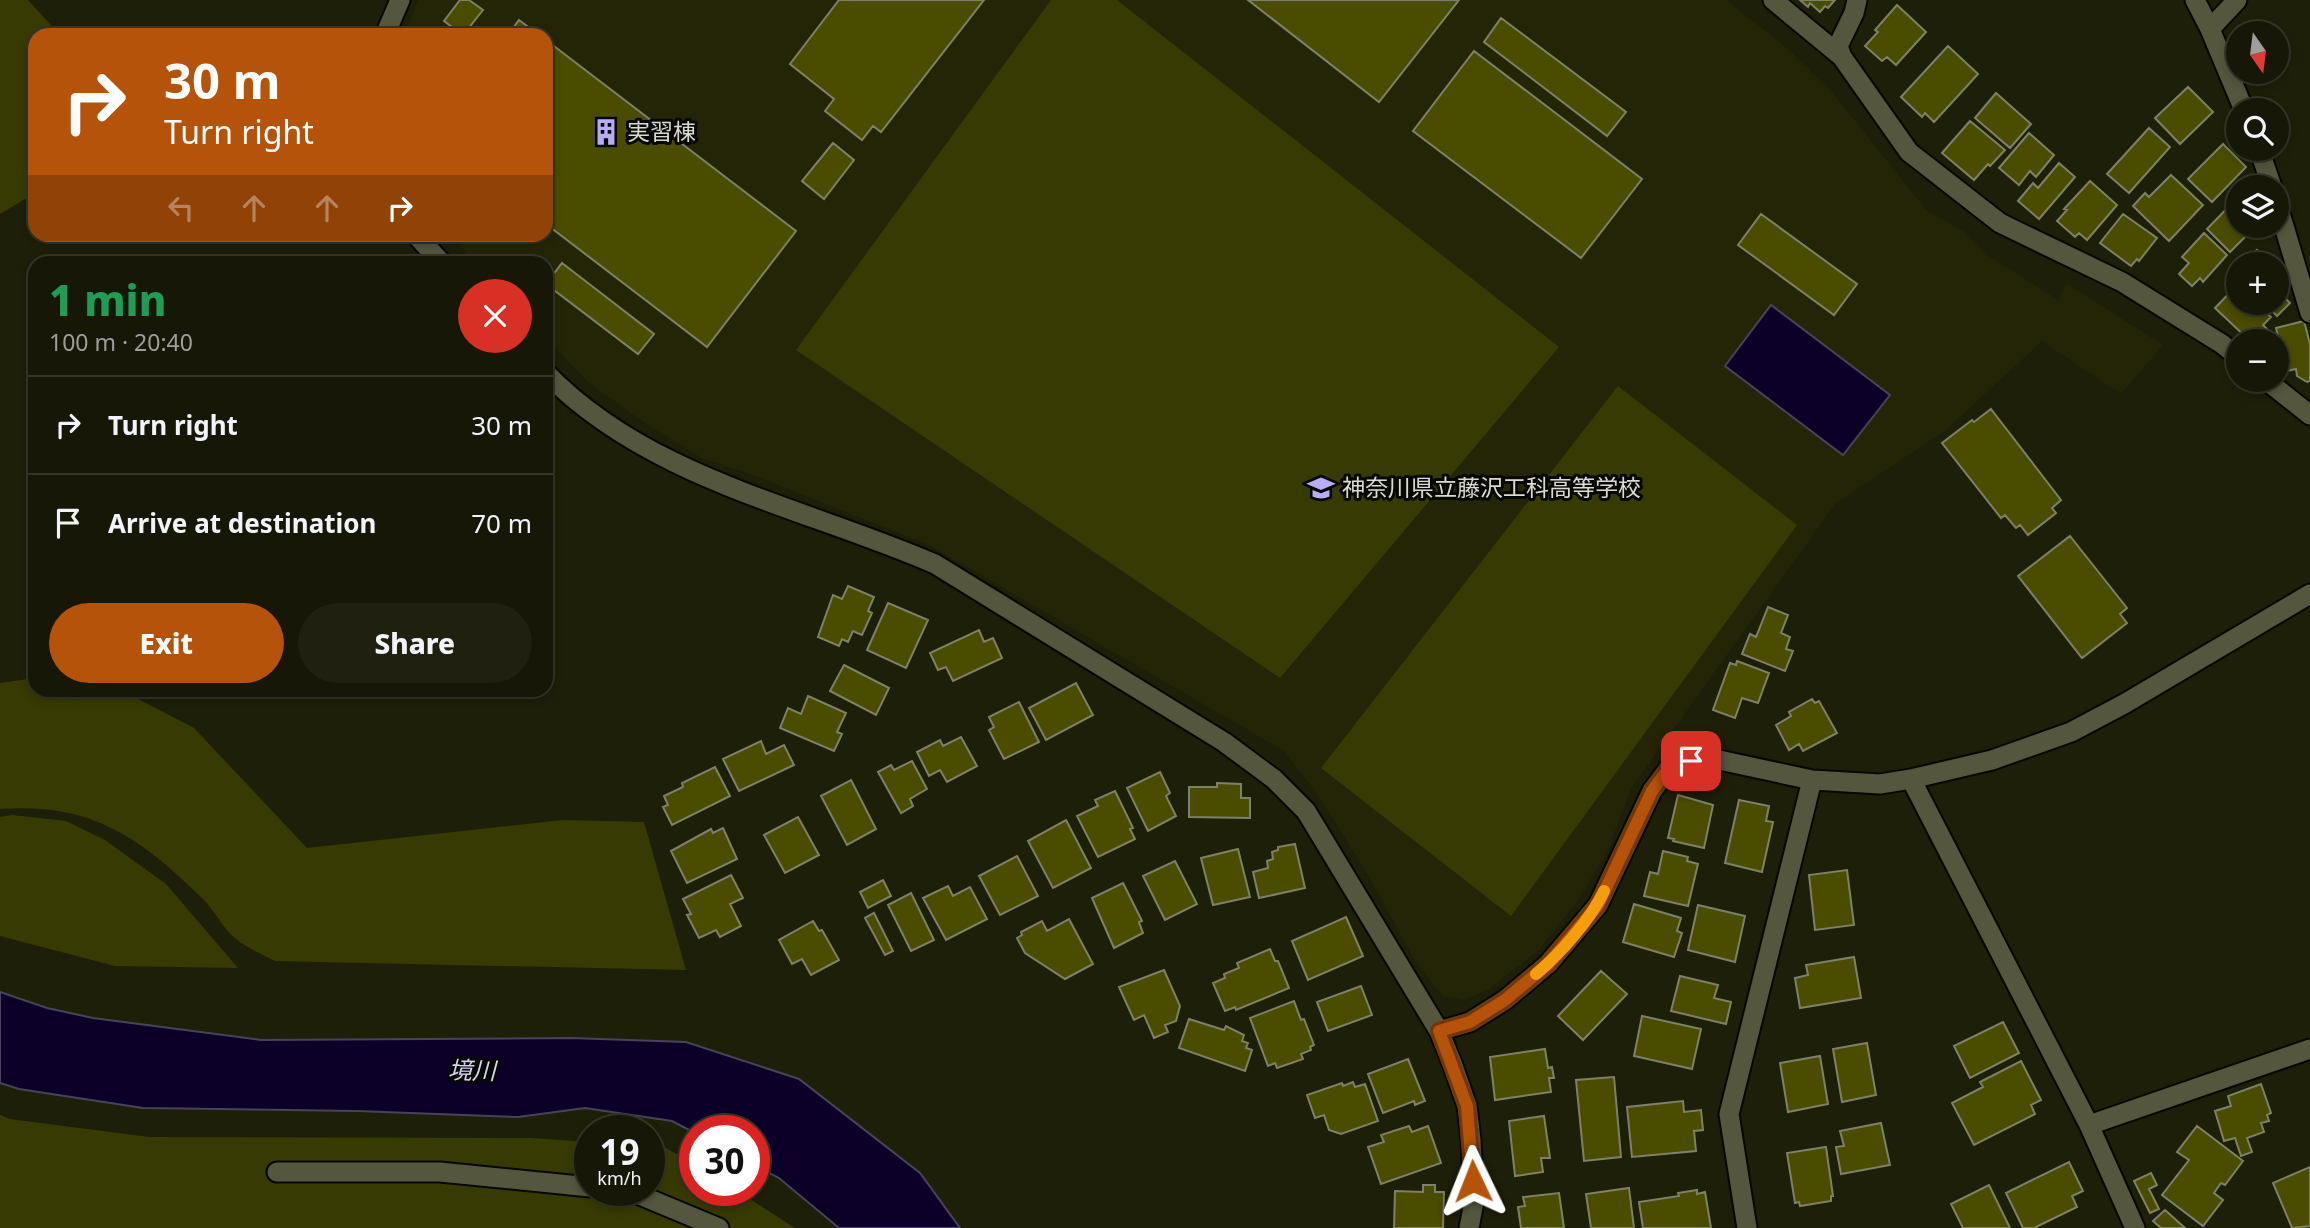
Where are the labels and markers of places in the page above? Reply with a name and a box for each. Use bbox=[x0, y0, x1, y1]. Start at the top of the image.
place label: 実習棟 bbox=[627, 115, 696, 147]
building icon: 実習棟 bbox=[591, 117, 621, 147]
place label: 神奈川県立藤沢工科高等学校 bbox=[1342, 471, 1641, 503]
school or university icon: 神奈川県立藤沢工科高等学校 bbox=[1306, 473, 1336, 503]
pin bbox=[1661, 731, 1721, 791]

